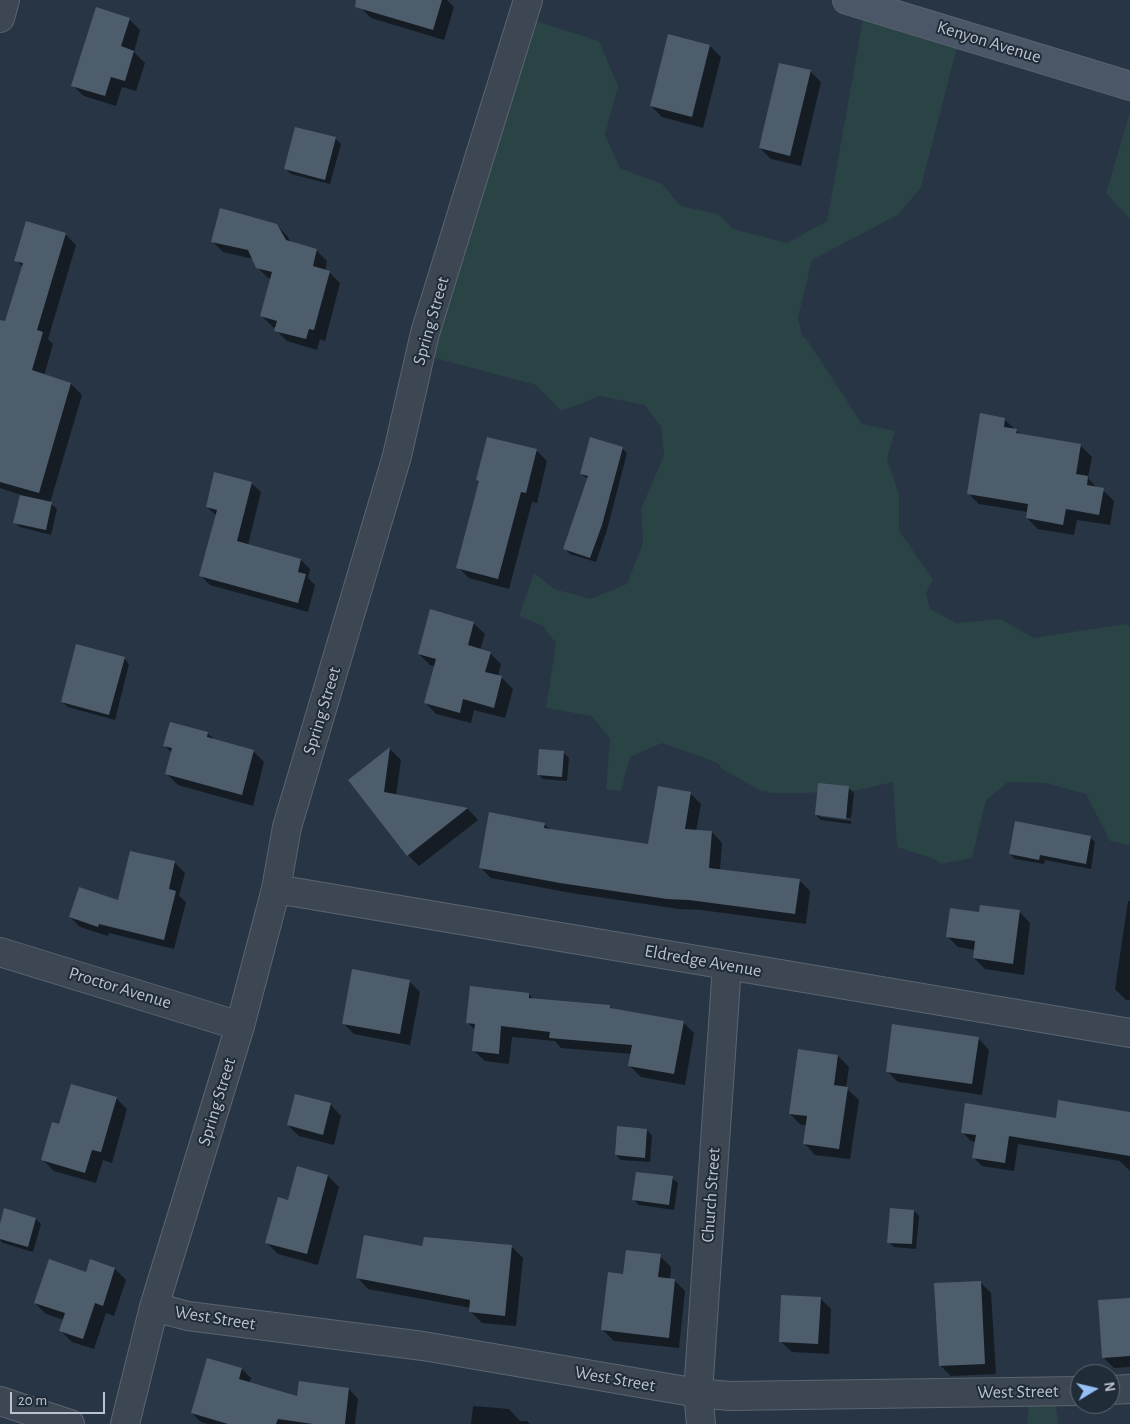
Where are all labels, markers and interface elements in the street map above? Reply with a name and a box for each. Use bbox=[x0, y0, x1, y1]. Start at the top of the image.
street label: Kenyon Avenue bbox=[934, 16, 1044, 68]
street label: Spring Street bbox=[408, 274, 454, 368]
street label: Spring Street bbox=[298, 664, 346, 758]
street label: Eldredge Avenue bbox=[643, 940, 763, 982]
street label: Proctor Avenue bbox=[66, 962, 174, 1014]
street label: Spring Street bbox=[193, 1055, 241, 1149]
street label: Church Street bbox=[697, 1147, 725, 1243]
street label: West Street bbox=[173, 1301, 257, 1335]
street label: West Street bbox=[573, 1361, 657, 1397]
north arrow bbox=[1070, 1364, 1120, 1414]
street label: West Street bbox=[977, 1380, 1059, 1404]
text: N bbox=[1101, 1381, 1117, 1393]
scale bar bbox=[12, 1382, 108, 1414]
text: 20 m bbox=[18, 1393, 47, 1408]

